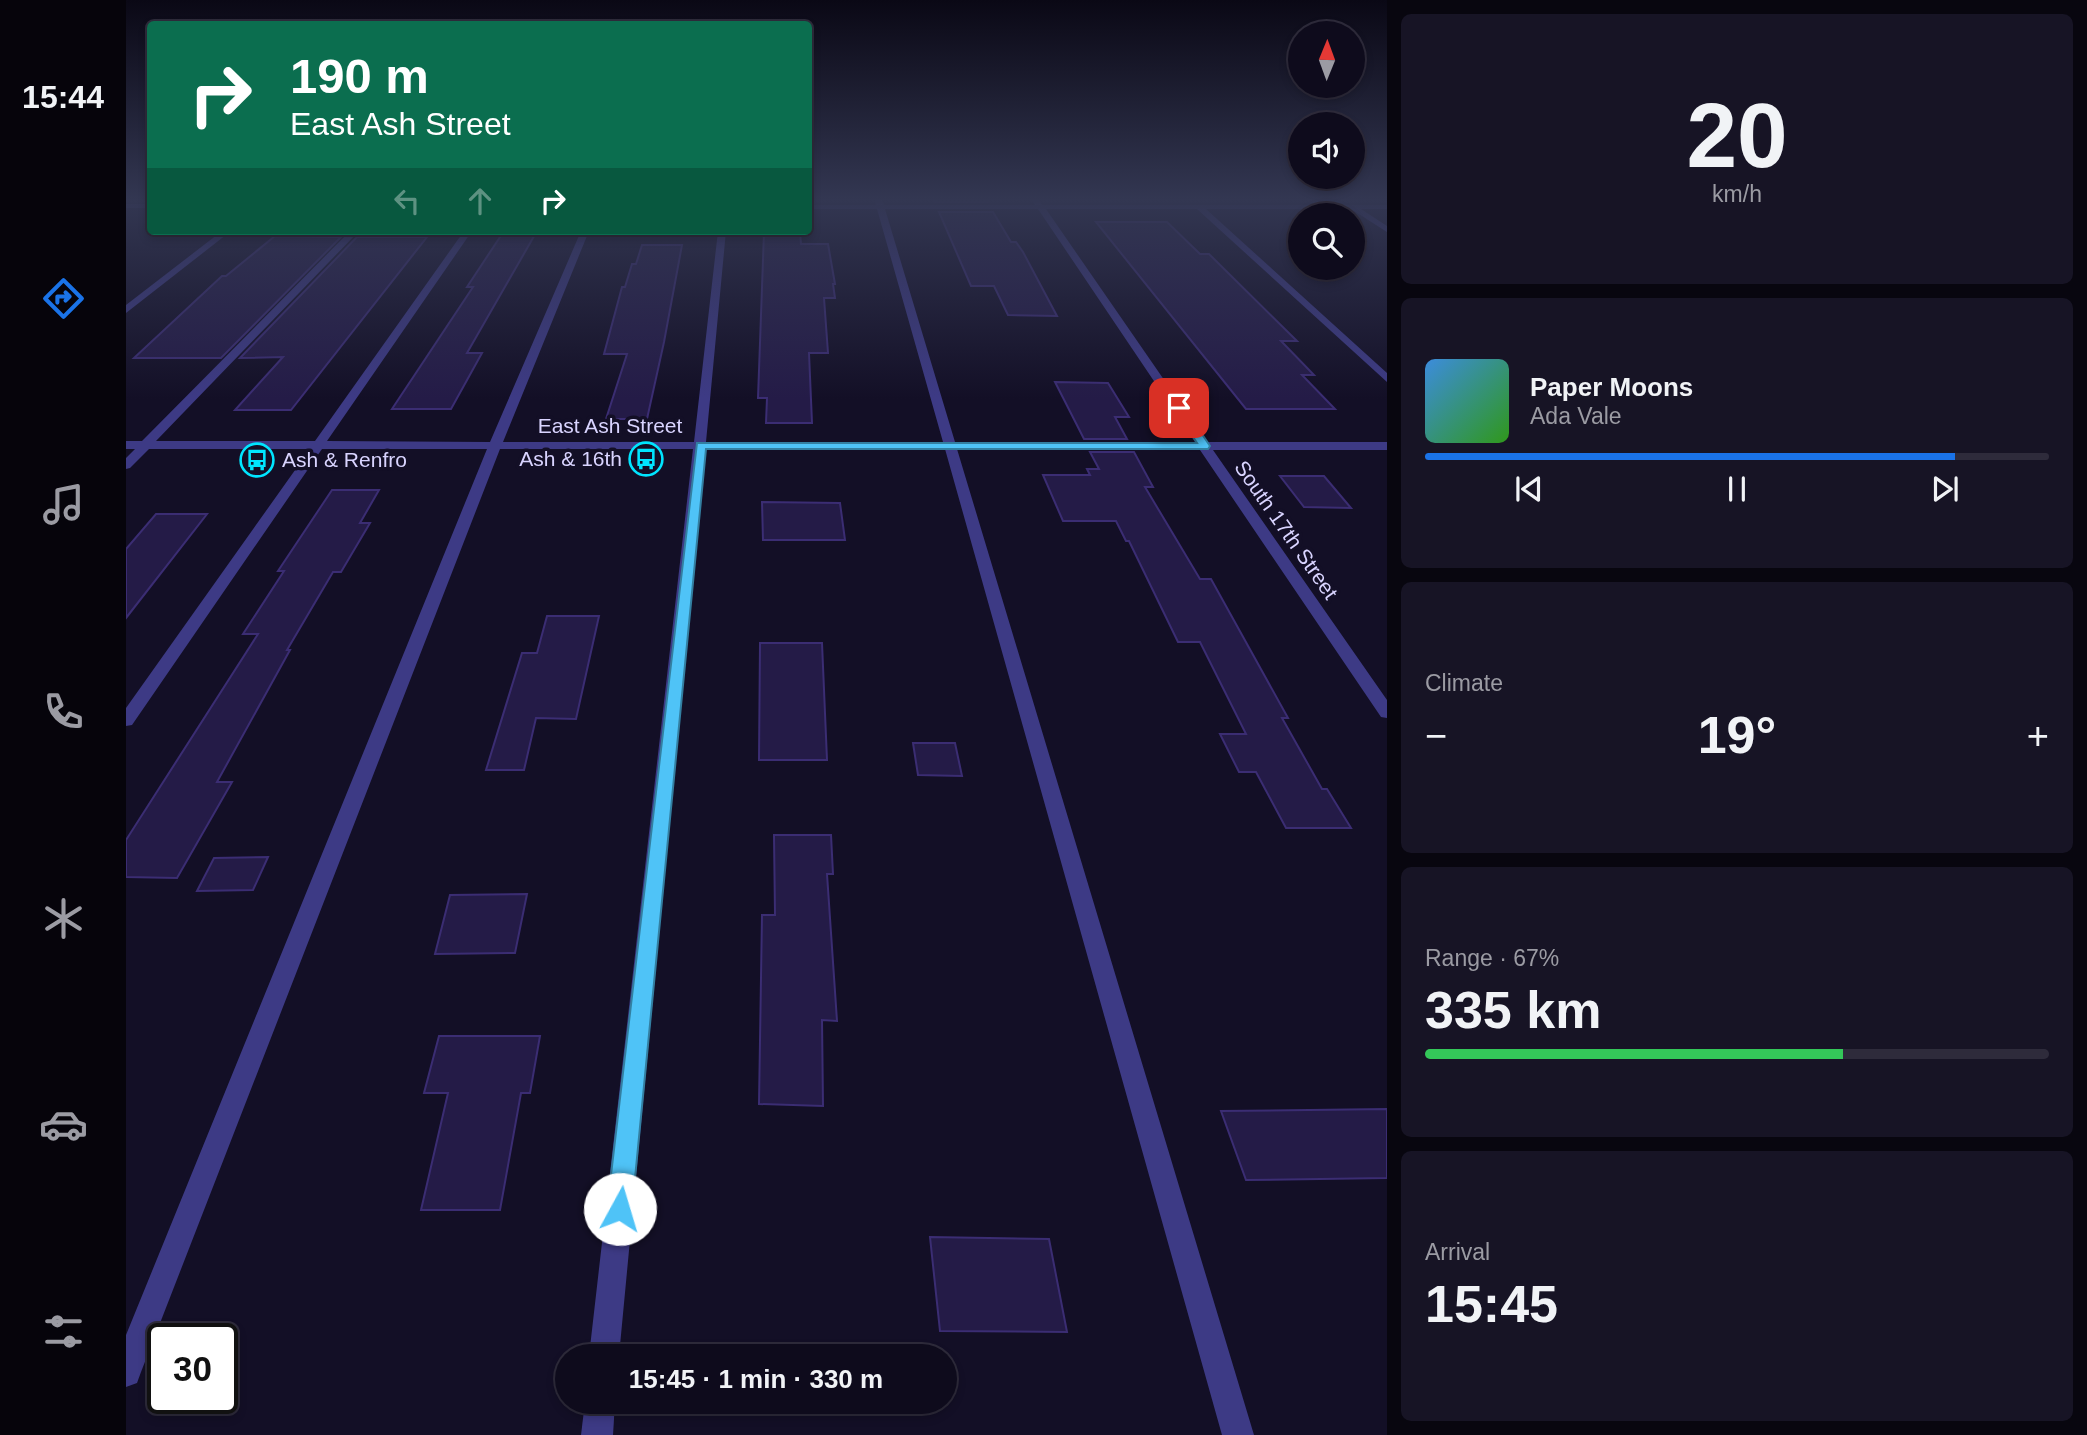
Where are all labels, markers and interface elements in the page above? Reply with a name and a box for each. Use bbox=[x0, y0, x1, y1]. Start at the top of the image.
north arrow bbox=[1288, 21, 1365, 98]
map controls bbox=[1288, 21, 1365, 280]
icon: right bbox=[175, 49, 266, 140]
text: 190 m bbox=[290, 49, 429, 103]
text: 15:44 bbox=[22, 79, 104, 115]
text: 20 bbox=[1686, 85, 1788, 186]
text: East Ash Street bbox=[290, 106, 511, 142]
button: sound bbox=[1288, 112, 1365, 189]
text: km/h bbox=[1712, 181, 1762, 207]
icon: left bbox=[388, 182, 426, 220]
icon: ahead bbox=[461, 182, 499, 220]
icon: right bbox=[534, 182, 572, 220]
button: search bbox=[1288, 203, 1365, 280]
icon: directions bbox=[39, 274, 88, 323]
text: Paper Moons bbox=[1530, 372, 1693, 402]
pin bbox=[1149, 378, 1209, 438]
icon: arrive bbox=[1160, 389, 1198, 427]
text: Ada Vale bbox=[1530, 403, 1622, 429]
street label: East Ash Street bbox=[538, 414, 683, 437]
bus stop icon: Ash & 16th bbox=[627, 440, 665, 478]
bus stop icon: Ash & Renfro bbox=[238, 441, 276, 479]
place label: Ash & 16th bbox=[519, 447, 622, 470]
place label: Ash & Renfro bbox=[282, 448, 407, 471]
street label: South 17th Street bbox=[1230, 456, 1343, 603]
icon: previous bbox=[1510, 470, 1548, 508]
icon: pause bbox=[1718, 470, 1756, 508]
icon: next bbox=[1926, 470, 1964, 508]
icon: music bbox=[39, 480, 88, 529]
text: Climate bbox=[1425, 670, 1503, 696]
icon: phone bbox=[39, 687, 88, 736]
text: 19° bbox=[1698, 706, 1776, 764]
text: − bbox=[1425, 715, 1447, 757]
text: + bbox=[2027, 715, 2049, 757]
icon: climate bbox=[39, 894, 88, 943]
text: Range · 67% bbox=[1425, 945, 1559, 971]
text: 335 km bbox=[1425, 981, 1601, 1039]
icon: car bbox=[39, 1100, 88, 1149]
position arrow bbox=[583, 1172, 657, 1246]
text: Arrival bbox=[1425, 1239, 1490, 1265]
text: 15:45 bbox=[1425, 1275, 1558, 1333]
icon: filters bbox=[39, 1307, 88, 1356]
speed limit sign: 30 bbox=[147, 1323, 238, 1414]
text: 15:45 · 1 min · 330 m bbox=[629, 1364, 883, 1394]

